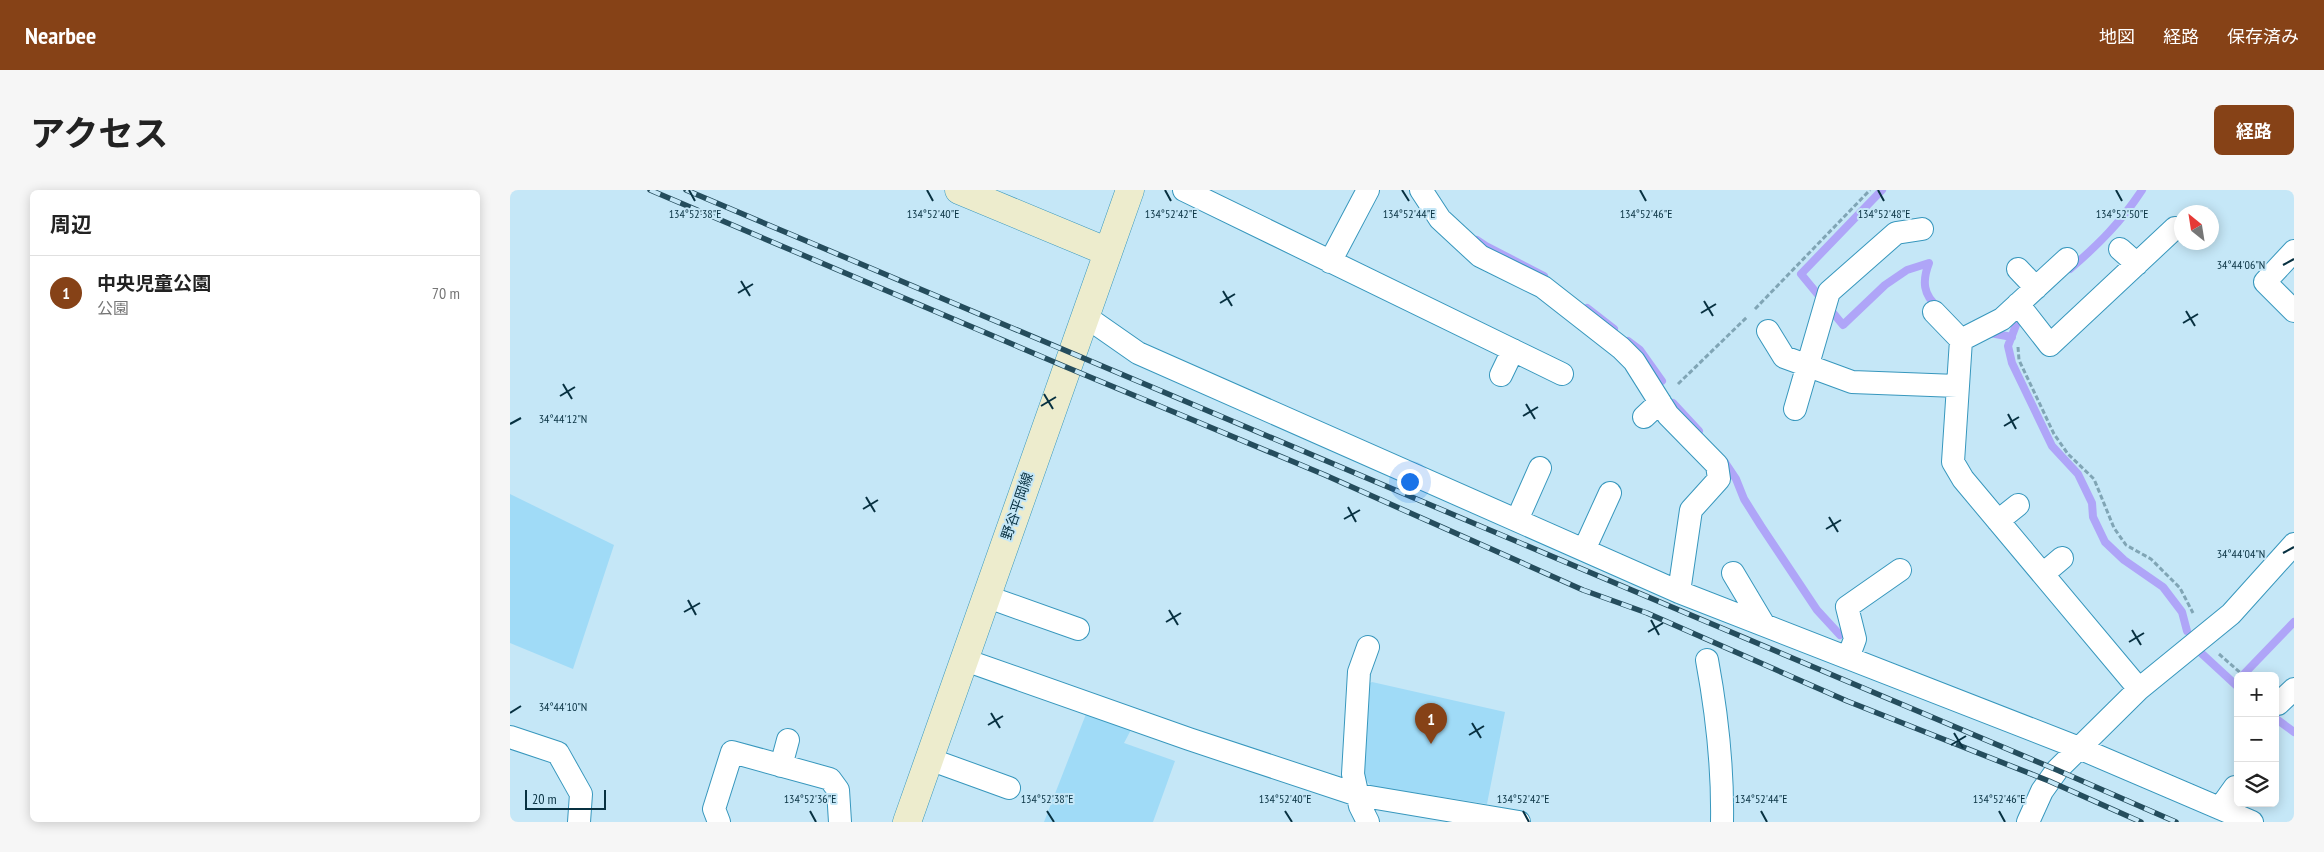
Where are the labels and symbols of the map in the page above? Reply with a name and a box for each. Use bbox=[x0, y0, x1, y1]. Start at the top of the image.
north arrow bbox=[2174, 205, 2219, 250]
text: 134°52'38"E bbox=[669, 206, 721, 221]
text: 134°52'40"E bbox=[907, 206, 959, 221]
text: 134°52'42"E bbox=[1145, 206, 1197, 221]
text: 134°52'44"E bbox=[1383, 206, 1435, 221]
text: 134°52'46"E bbox=[1620, 206, 1672, 221]
text: 134°52'48"E bbox=[1858, 206, 1910, 221]
text: 134°52'50"E bbox=[2096, 206, 2148, 221]
text: 34°44'06"N bbox=[2217, 257, 2265, 272]
text: 34°44'12"N bbox=[539, 411, 587, 426]
your location bbox=[1397, 469, 1423, 495]
street label: 野谷平岡線 bbox=[997, 470, 1037, 542]
text: 34°44'04"N bbox=[2217, 546, 2265, 561]
text: 34°44'10"N bbox=[539, 699, 587, 714]
pin: 1 bbox=[1415, 703, 1447, 744]
scale bar bbox=[525, 787, 606, 810]
text: 134°52'36"E bbox=[784, 791, 836, 806]
text: 134°52'38"E bbox=[1021, 791, 1073, 806]
text: 134°52'40"E bbox=[1259, 791, 1311, 806]
text: 134°52'42"E bbox=[1497, 791, 1549, 806]
text: 134°52'44"E bbox=[1735, 791, 1787, 806]
text: 134°52'46"E bbox=[1973, 791, 2025, 806]

